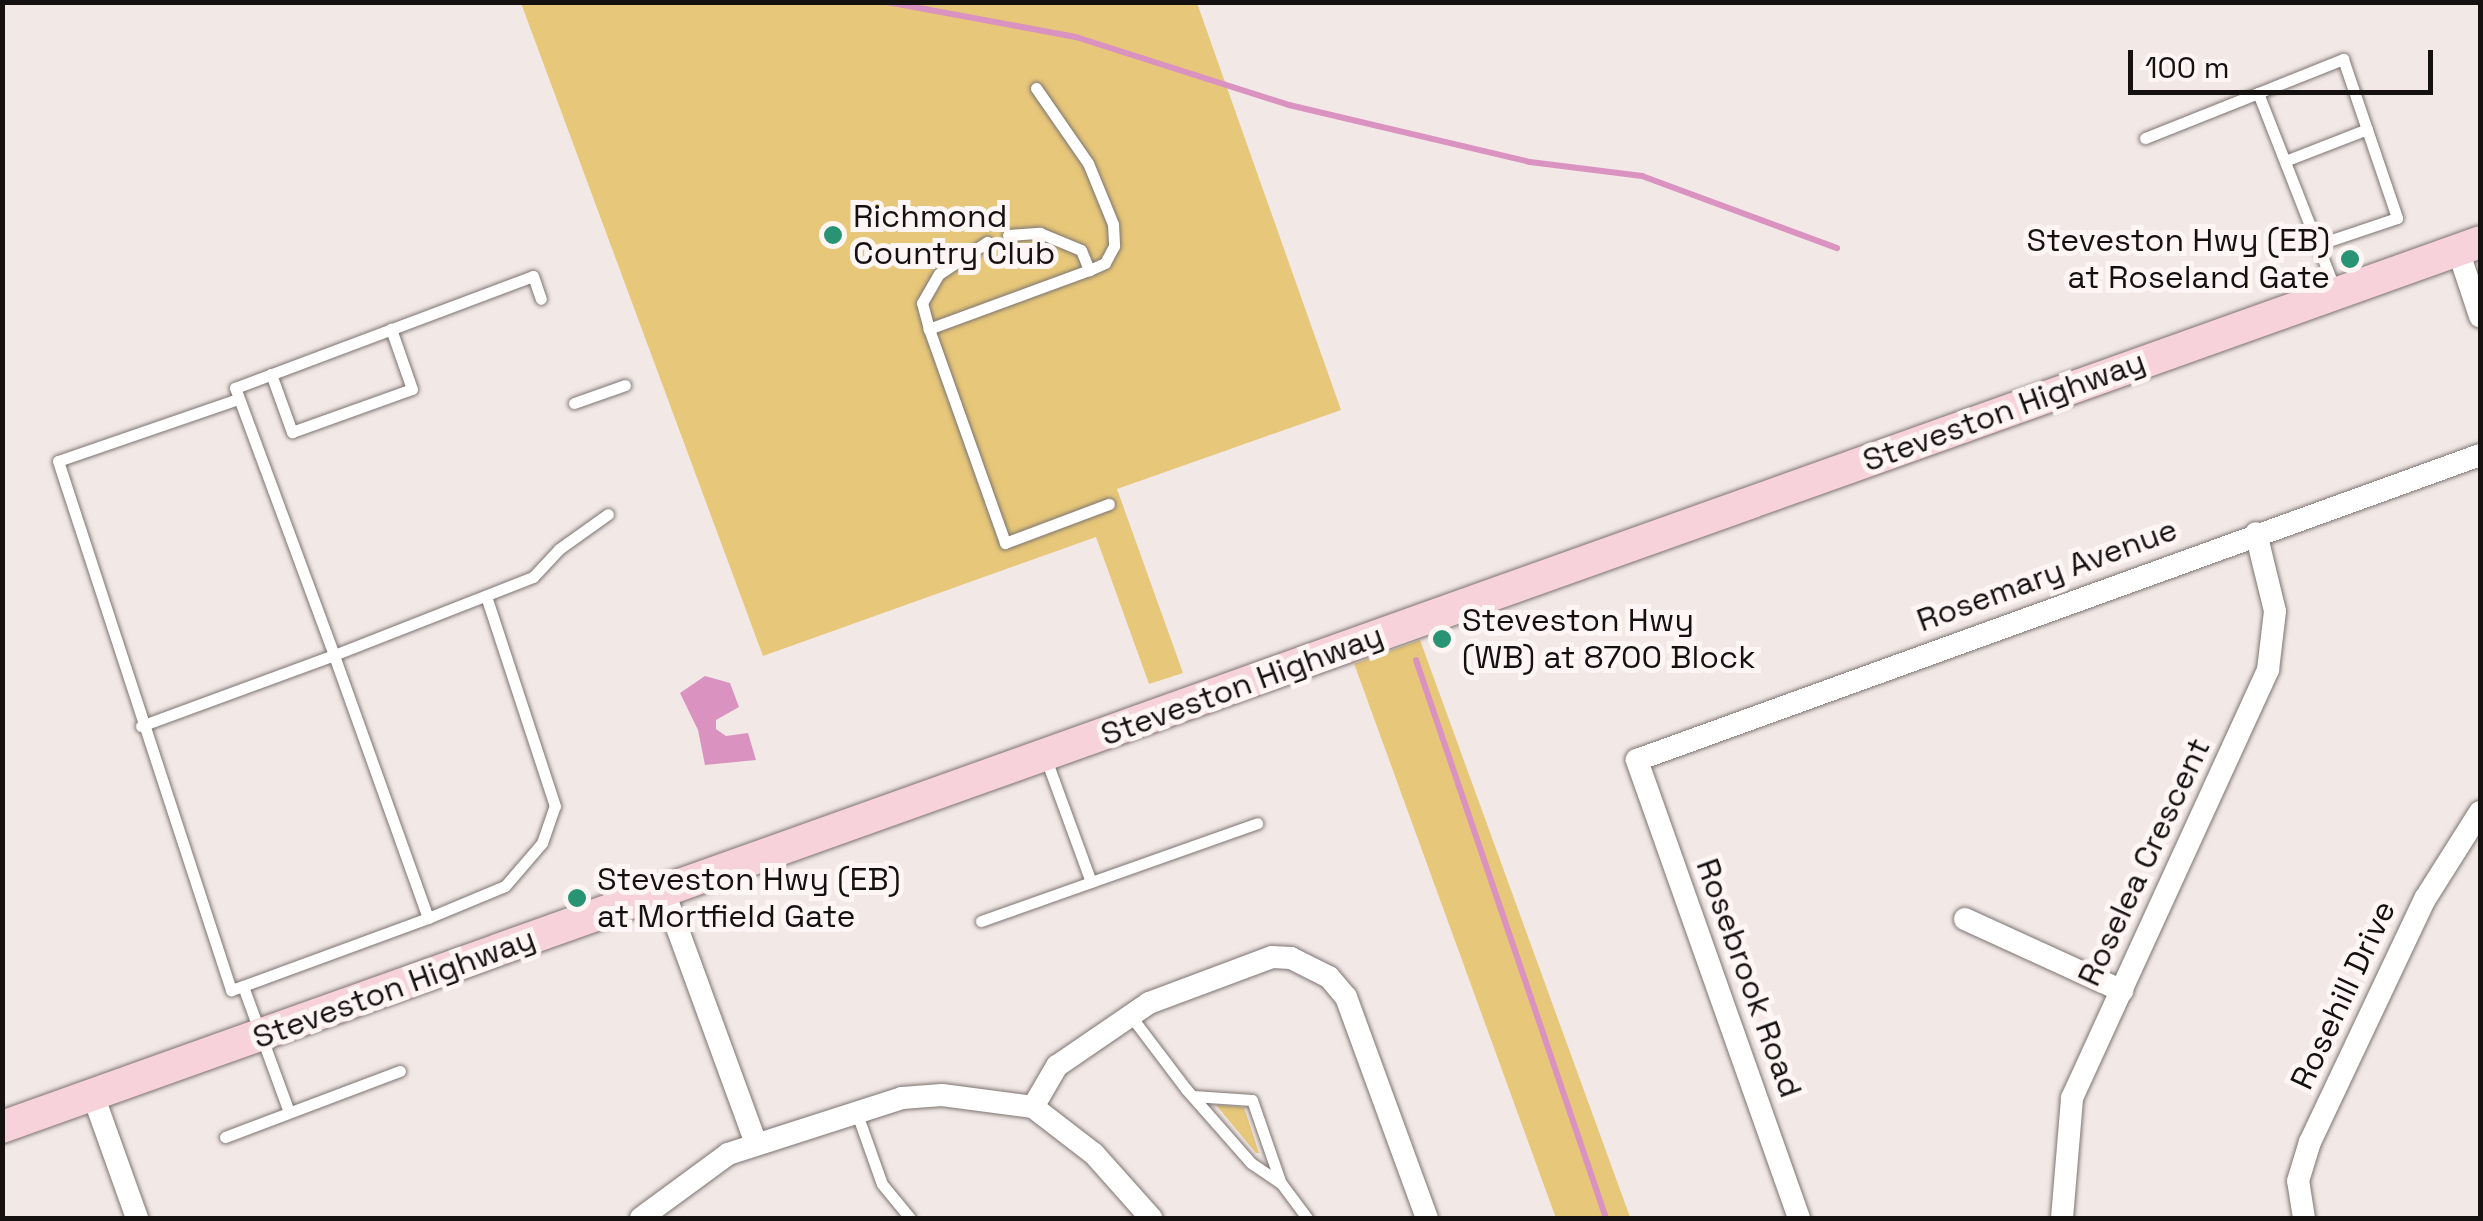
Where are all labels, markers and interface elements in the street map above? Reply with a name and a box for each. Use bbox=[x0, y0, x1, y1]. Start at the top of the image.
scale bar bbox=[2133, 30, 2438, 92]
text: 100 m bbox=[2145, 48, 2230, 87]
place label: Richmond Country Club bbox=[853, 198, 1055, 273]
place label: Steveston Hwy (EB) at Roseland Gate bbox=[2027, 222, 2330, 297]
marker: Richmond Country Club bbox=[822, 224, 844, 246]
marker: Steveston Hwy (EB) at Roseland Gate bbox=[2339, 248, 2361, 270]
street label: Steveston Highway bbox=[1858, 342, 2150, 480]
street label: Rosemary Avenue bbox=[1911, 510, 2183, 640]
place label: Steveston Hwy (WB) at 8700 Block bbox=[1462, 602, 1755, 677]
street label: Steveston Highway bbox=[1096, 616, 1388, 754]
marker: Steveston Hwy (WB) at 8700 Block bbox=[1431, 628, 1453, 650]
street label: Roselea Crescent bbox=[2070, 732, 2218, 992]
street label: Rosebrook Road bbox=[1688, 853, 1810, 1103]
place label: Steveston Hwy (EB) at Mortfield Gate bbox=[597, 861, 900, 936]
marker: Steveston Hwy (EB) at Mortfield Gate bbox=[566, 887, 588, 909]
street label: Rosehill Drive bbox=[2283, 895, 2403, 1095]
street label: Steveston Highway bbox=[248, 919, 540, 1057]

